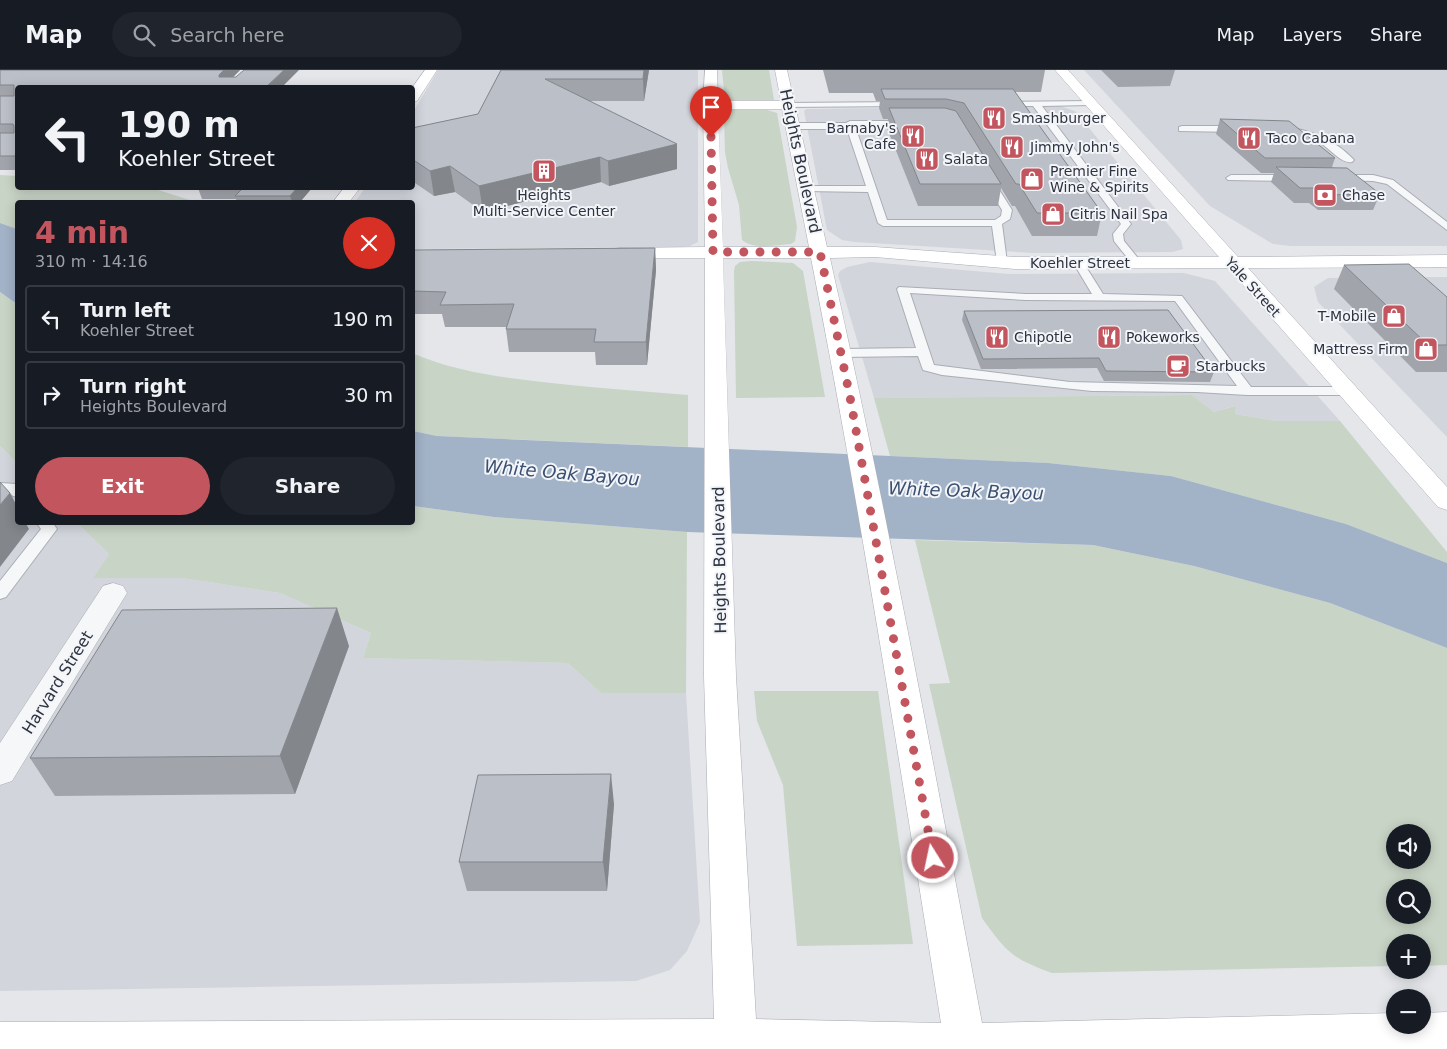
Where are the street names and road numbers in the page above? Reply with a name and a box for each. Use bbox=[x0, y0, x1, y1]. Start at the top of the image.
street label: Heights Boulevard bbox=[776, 87, 825, 235]
street label: Yale Street bbox=[1221, 253, 1284, 320]
street label: Koehler Street bbox=[1030, 255, 1130, 271]
street label: Heights Boulevard bbox=[709, 486, 730, 634]
street label: Harvard Street bbox=[18, 627, 97, 737]

